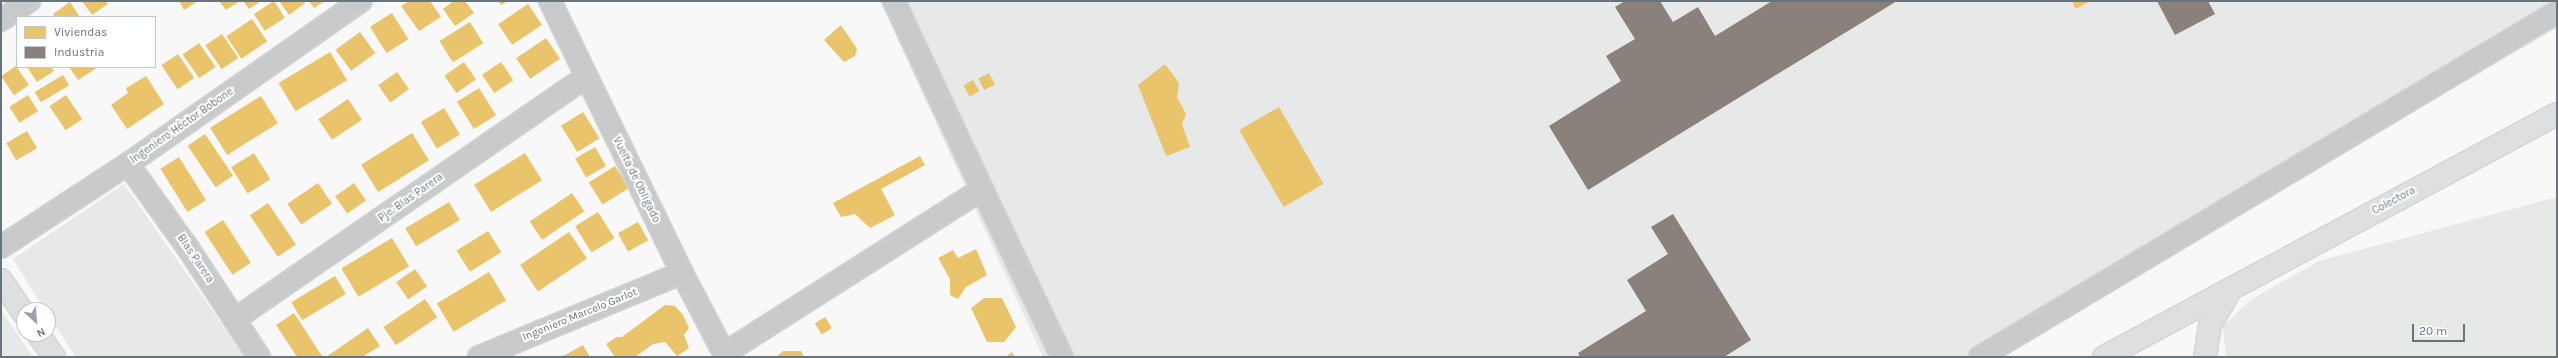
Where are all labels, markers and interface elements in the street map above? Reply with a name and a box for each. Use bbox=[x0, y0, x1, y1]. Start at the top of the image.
legend bbox=[16, 16, 156, 68]
text: Viviendas bbox=[54, 25, 107, 39]
text: Industria bbox=[54, 45, 104, 59]
street label: Ingeniero Héctor Bobone bbox=[128, 85, 236, 167]
street label: Vuelta de Obligado bbox=[609, 135, 663, 225]
street label: Pje. Blas Parera bbox=[376, 171, 446, 225]
street label: Colectora bbox=[2370, 184, 2418, 218]
street label: Blas Parera bbox=[174, 232, 216, 286]
street label: Ingeniero Marcelo Garlot bbox=[521, 286, 639, 344]
north arrow bbox=[16, 302, 56, 342]
scale bar bbox=[2414, 316, 2467, 342]
text: 20 m bbox=[2419, 324, 2447, 338]
text: N bbox=[35, 325, 47, 340]

